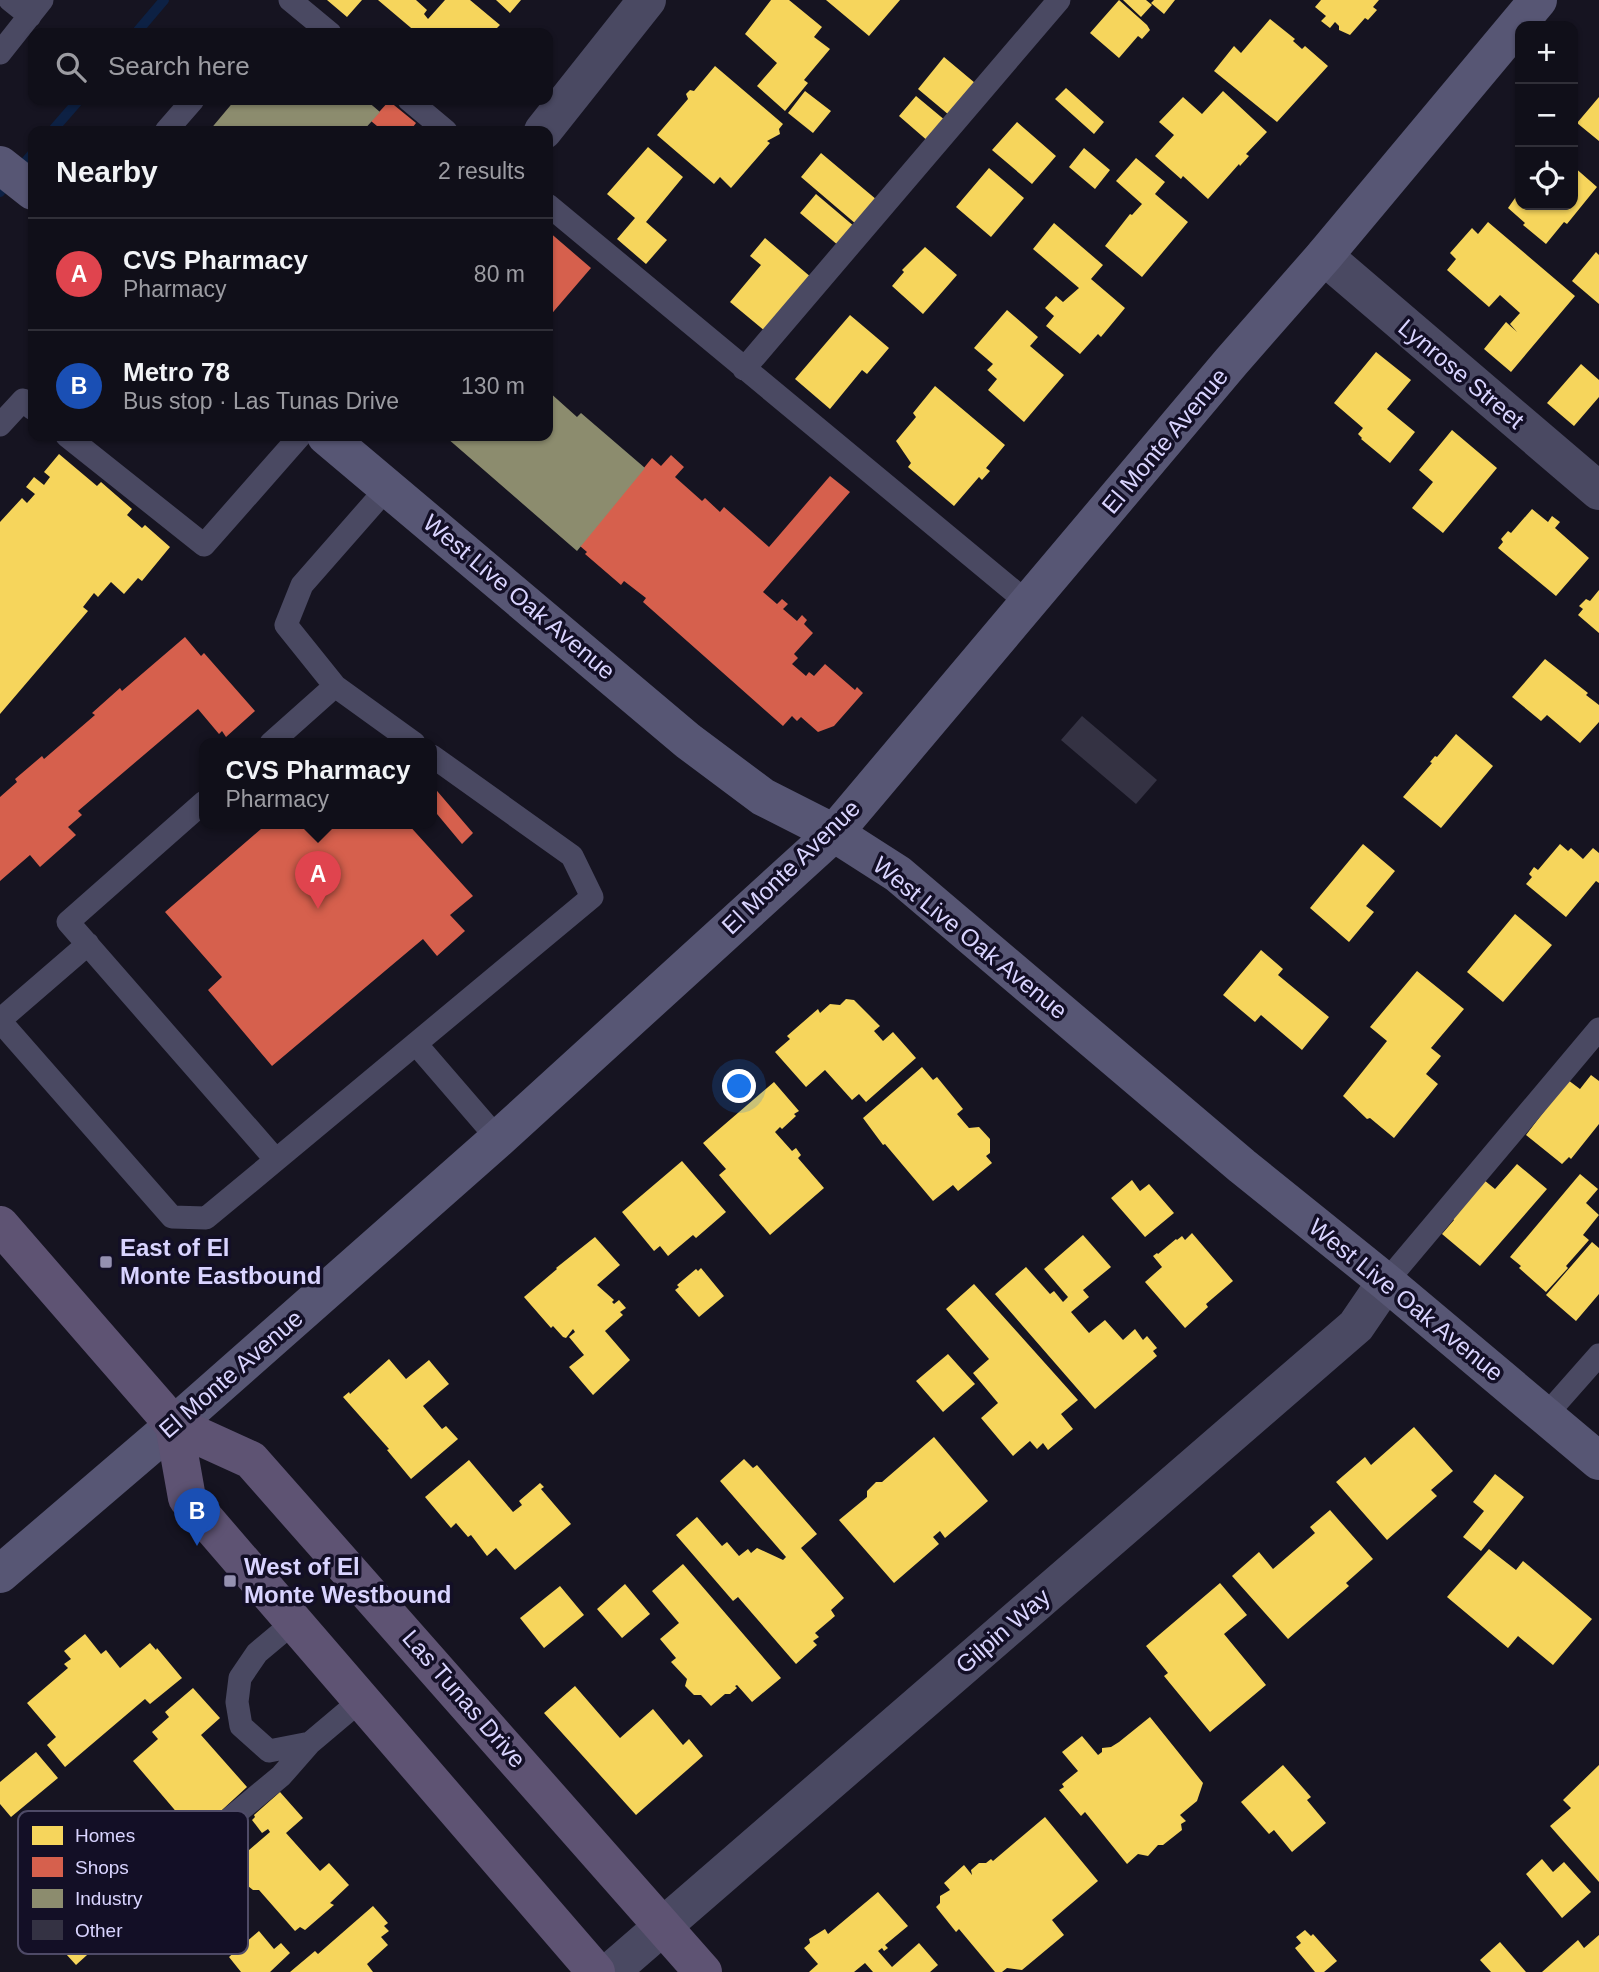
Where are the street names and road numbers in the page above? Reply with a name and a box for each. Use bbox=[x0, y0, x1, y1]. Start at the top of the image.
street label: Lynrose Street bbox=[1393, 313, 1530, 434]
street label: El Monte Avenue bbox=[1096, 363, 1233, 519]
street label: West Live Oak Avenue bbox=[418, 509, 621, 685]
street label: El Monte Avenue bbox=[716, 794, 865, 939]
street label: West Live Oak Avenue bbox=[868, 851, 1073, 1024]
street label: West Live Oak Avenue bbox=[1304, 1213, 1509, 1386]
street label: El Monte Avenue bbox=[154, 1304, 308, 1443]
street label: Gilpin Way bbox=[950, 1583, 1055, 1679]
street label: Las Tunas Drive bbox=[397, 1624, 531, 1773]

